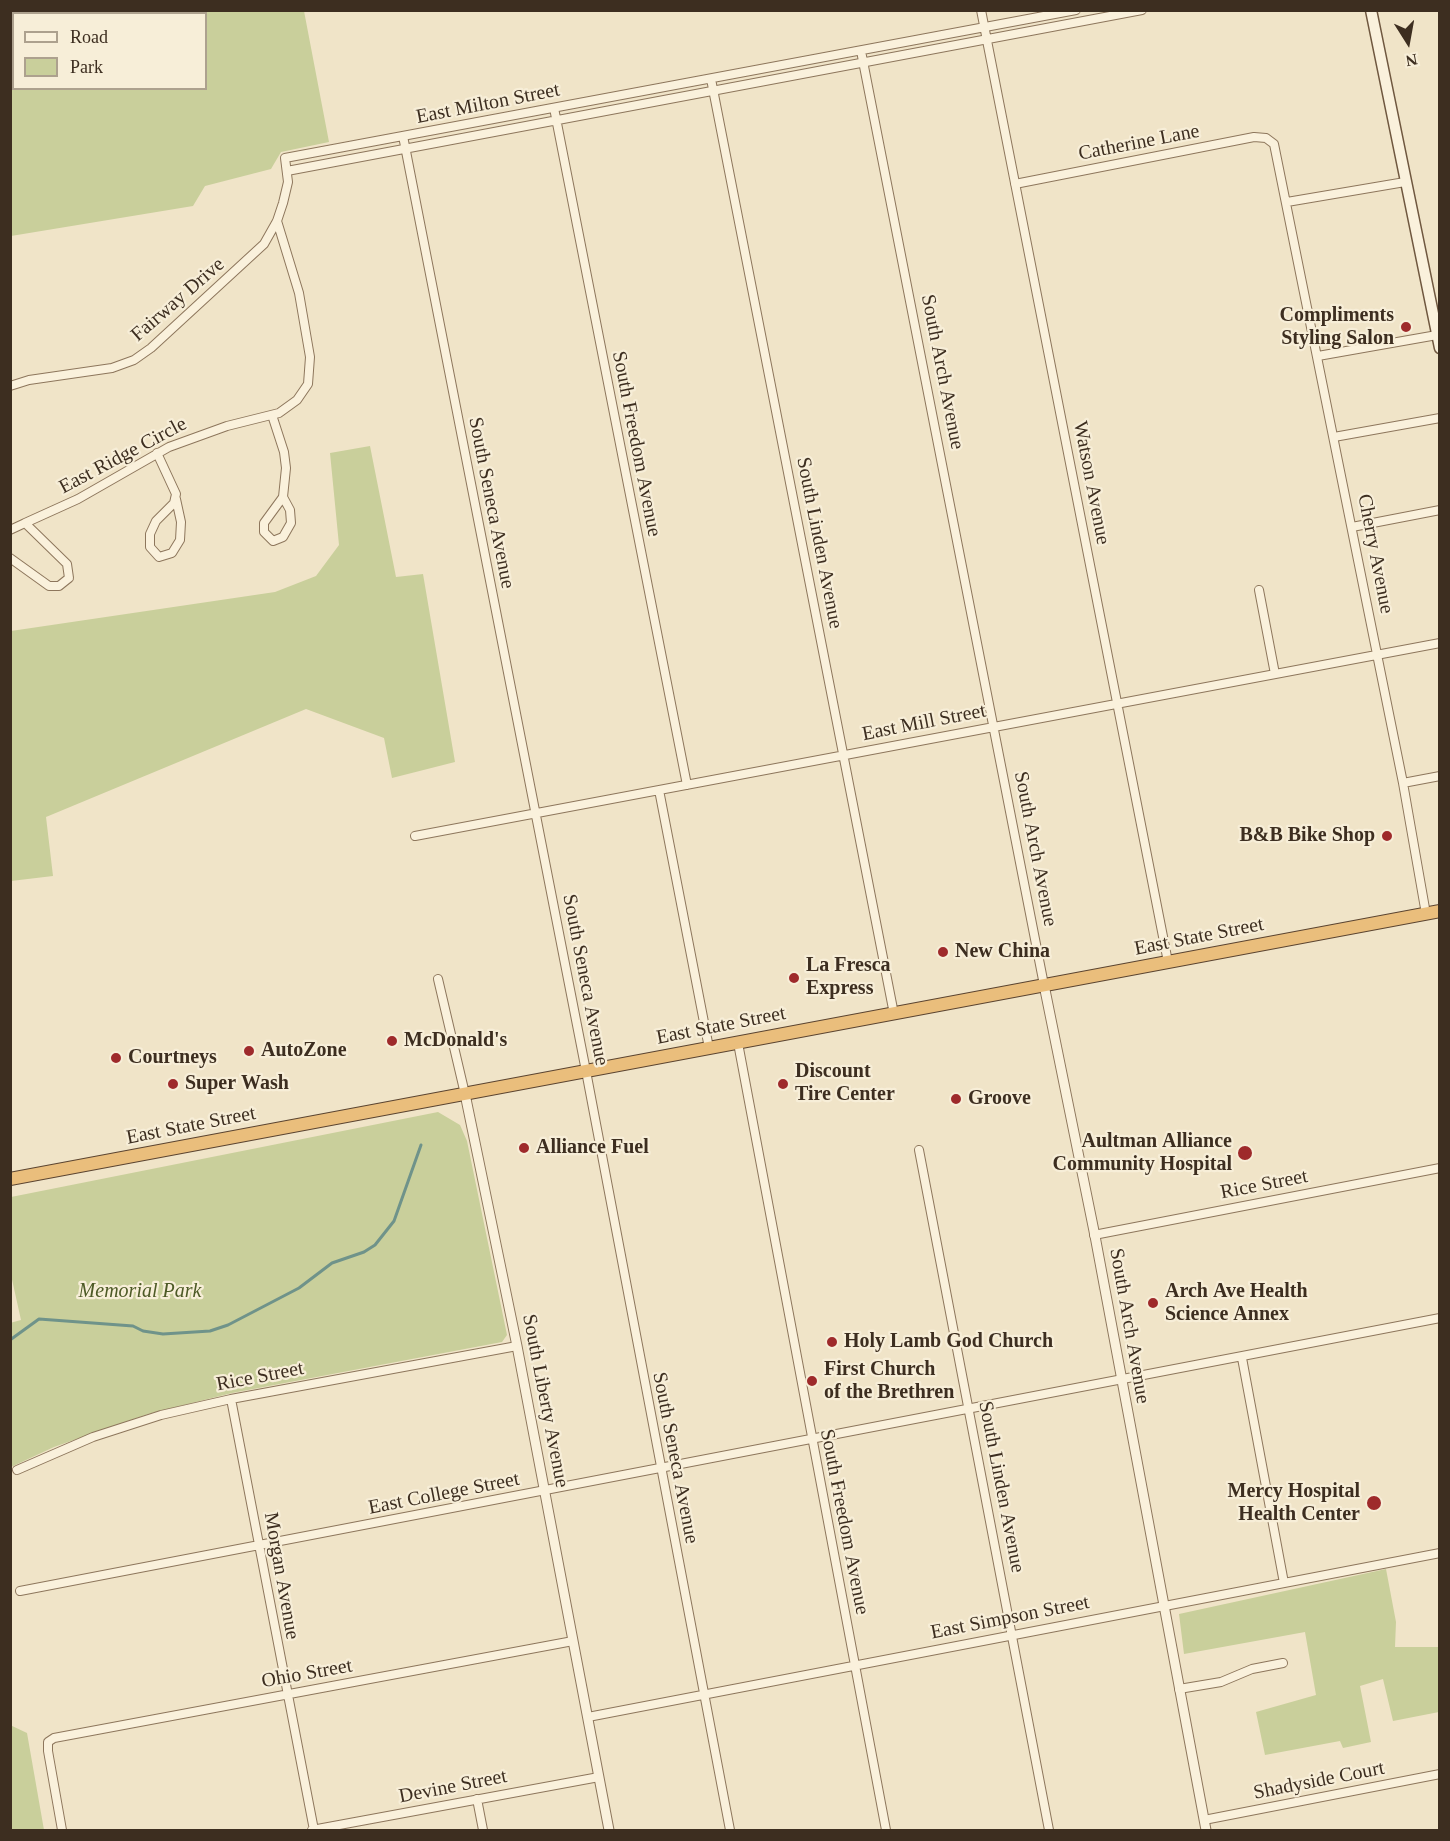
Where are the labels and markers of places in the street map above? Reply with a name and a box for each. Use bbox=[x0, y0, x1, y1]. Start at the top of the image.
place label: Compliments Styling Salon bbox=[1280, 304, 1394, 351]
marker: Compliments Styling Salon bbox=[1399, 320, 1413, 334]
place label: B&B Bike Shop bbox=[1239, 824, 1375, 848]
marker: B&B Bike Shop bbox=[1380, 829, 1394, 843]
place label: New China bbox=[955, 940, 1050, 964]
marker: New China bbox=[936, 945, 950, 959]
place label: La Fresca Express bbox=[806, 954, 891, 1001]
marker: La Fresca Express bbox=[787, 971, 801, 985]
place label: McDonald's bbox=[404, 1029, 507, 1053]
marker: McDonald's bbox=[385, 1034, 399, 1048]
place label: AutoZone bbox=[261, 1039, 347, 1063]
marker: AutoZone bbox=[242, 1044, 256, 1058]
place label: Courtneys bbox=[128, 1046, 217, 1070]
marker: Courtneys bbox=[109, 1051, 123, 1065]
place label: Discount Tire Center bbox=[795, 1060, 895, 1107]
place label: Super Wash bbox=[185, 1072, 289, 1096]
marker: Super Wash bbox=[166, 1077, 180, 1091]
marker: Discount Tire Center bbox=[776, 1077, 790, 1091]
place label: Groove bbox=[968, 1087, 1031, 1111]
marker: Groove bbox=[949, 1092, 963, 1106]
place label: Aultman Alliance Community Hospital bbox=[1053, 1130, 1232, 1177]
place label: Alliance Fuel bbox=[536, 1136, 649, 1160]
marker: Alliance Fuel bbox=[517, 1141, 531, 1155]
marker: Aultman Alliance Community Hospital bbox=[1236, 1144, 1254, 1162]
place label: Arch Ave Health Science Annex bbox=[1165, 1280, 1308, 1327]
marker: Arch Ave Health Science Annex bbox=[1146, 1296, 1160, 1310]
place label: Holy Lamb God Church bbox=[844, 1330, 1053, 1354]
marker: Holy Lamb God Church bbox=[825, 1335, 839, 1349]
place label: First Church of the Brethren bbox=[824, 1358, 954, 1405]
marker: First Church of the Brethren bbox=[805, 1374, 819, 1388]
place label: Mercy Hospital Health Center bbox=[1228, 1480, 1360, 1527]
marker: Mercy Hospital Health Center bbox=[1365, 1494, 1383, 1512]

